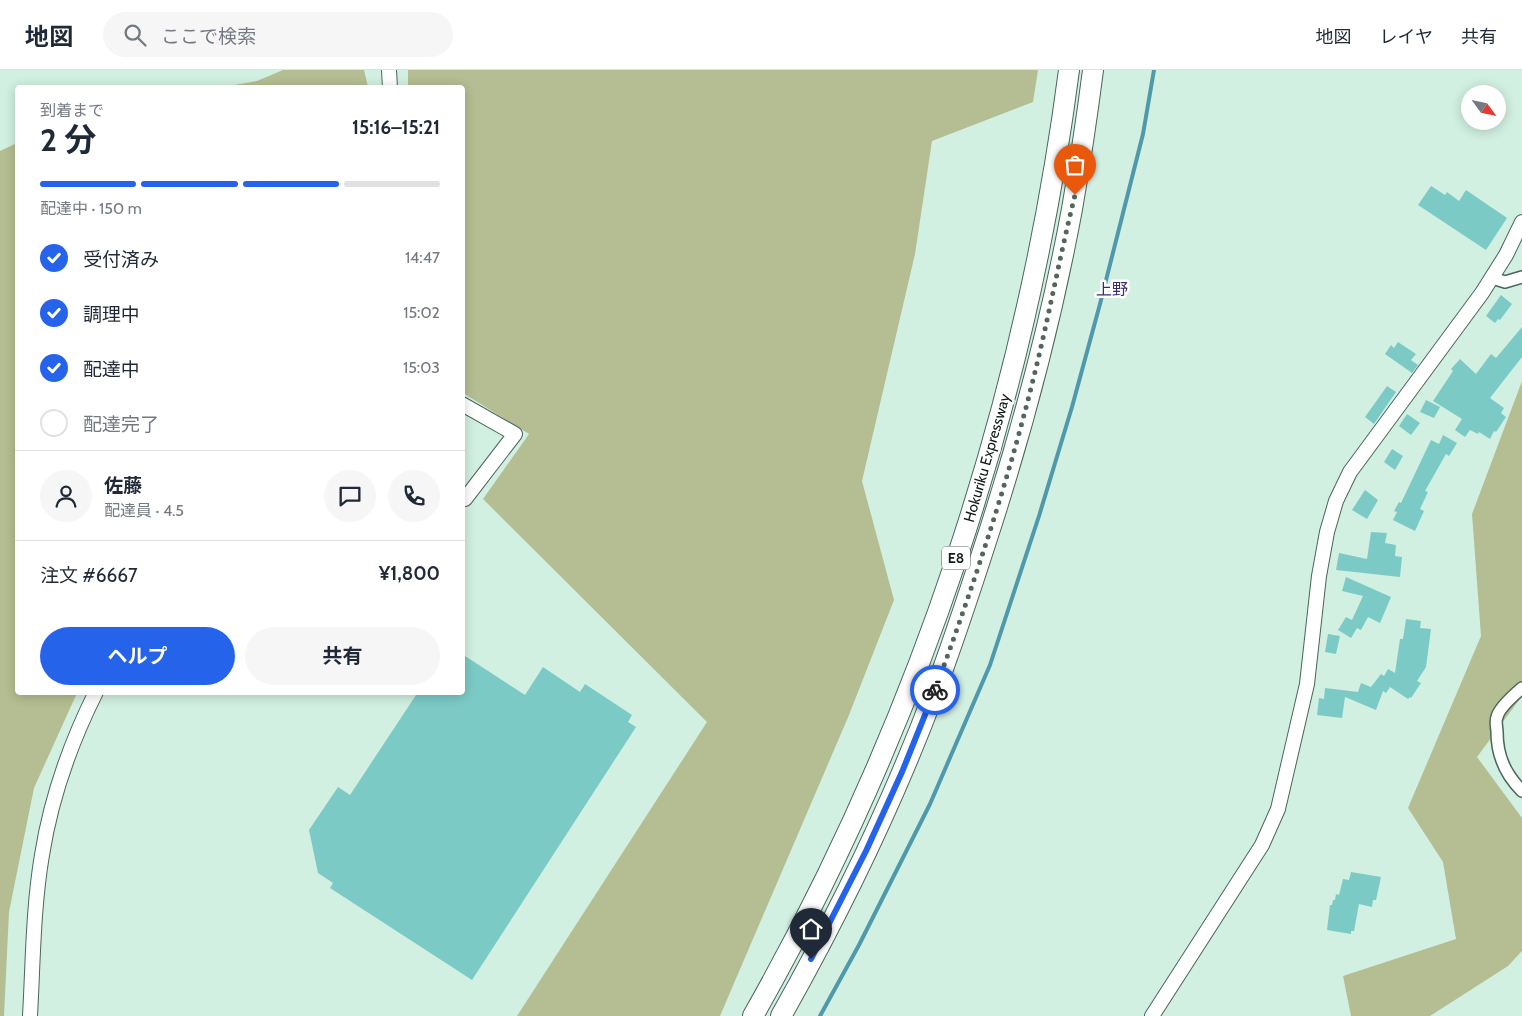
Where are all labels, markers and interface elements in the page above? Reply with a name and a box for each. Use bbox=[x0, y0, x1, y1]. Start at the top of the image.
search box bbox=[103, 12, 453, 57]
icon: search bbox=[121, 21, 149, 49]
text: 地図 bbox=[25, 22, 73, 51]
text: ここで検索 bbox=[161, 25, 256, 48]
text: 地図 bbox=[1316, 26, 1352, 48]
text: レイヤ bbox=[1380, 26, 1433, 48]
text: 共有 bbox=[1461, 26, 1497, 48]
north arrow bbox=[1461, 85, 1506, 130]
map controls bbox=[1461, 85, 1506, 130]
text: 到着まで bbox=[40, 101, 104, 120]
text: 15:16–15:21 bbox=[352, 116, 440, 139]
text: 2 分 bbox=[40, 120, 96, 159]
pin bbox=[1054, 144, 1096, 195]
icon: bag bbox=[1061, 151, 1089, 179]
text: 配達中 · 150 m bbox=[40, 199, 142, 218]
icon: check bbox=[40, 244, 68, 272]
text: 受付済み bbox=[83, 248, 159, 271]
text: 14:47 bbox=[405, 248, 440, 267]
district label: 上野 bbox=[1096, 280, 1128, 299]
icon: check bbox=[40, 299, 68, 327]
text: 調理中 bbox=[83, 303, 140, 326]
text: 15:02 bbox=[403, 303, 440, 322]
icon: check bbox=[40, 354, 68, 382]
text: 配達中 bbox=[83, 358, 140, 381]
text: 15:03 bbox=[403, 358, 440, 377]
street label: Hokuriku Expressway bbox=[960, 391, 1014, 524]
text: 配達完了 bbox=[83, 413, 159, 436]
button: person bbox=[40, 470, 92, 522]
button: chat bbox=[324, 470, 376, 522]
button: phone bbox=[388, 470, 440, 522]
text: 佐藤 bbox=[104, 474, 142, 497]
text: 配達員 · 4.5 bbox=[104, 501, 184, 520]
road number: E8 bbox=[942, 546, 970, 569]
text: ¥1,800 bbox=[379, 562, 440, 585]
text: 注文 #6667 bbox=[40, 564, 137, 587]
button: ヘルプ bbox=[40, 627, 235, 685]
button: 共有 bbox=[245, 627, 440, 685]
courier bbox=[910, 665, 960, 715]
icon: bike bbox=[921, 676, 949, 704]
pin bbox=[790, 908, 832, 959]
icon: home bbox=[797, 915, 825, 943]

